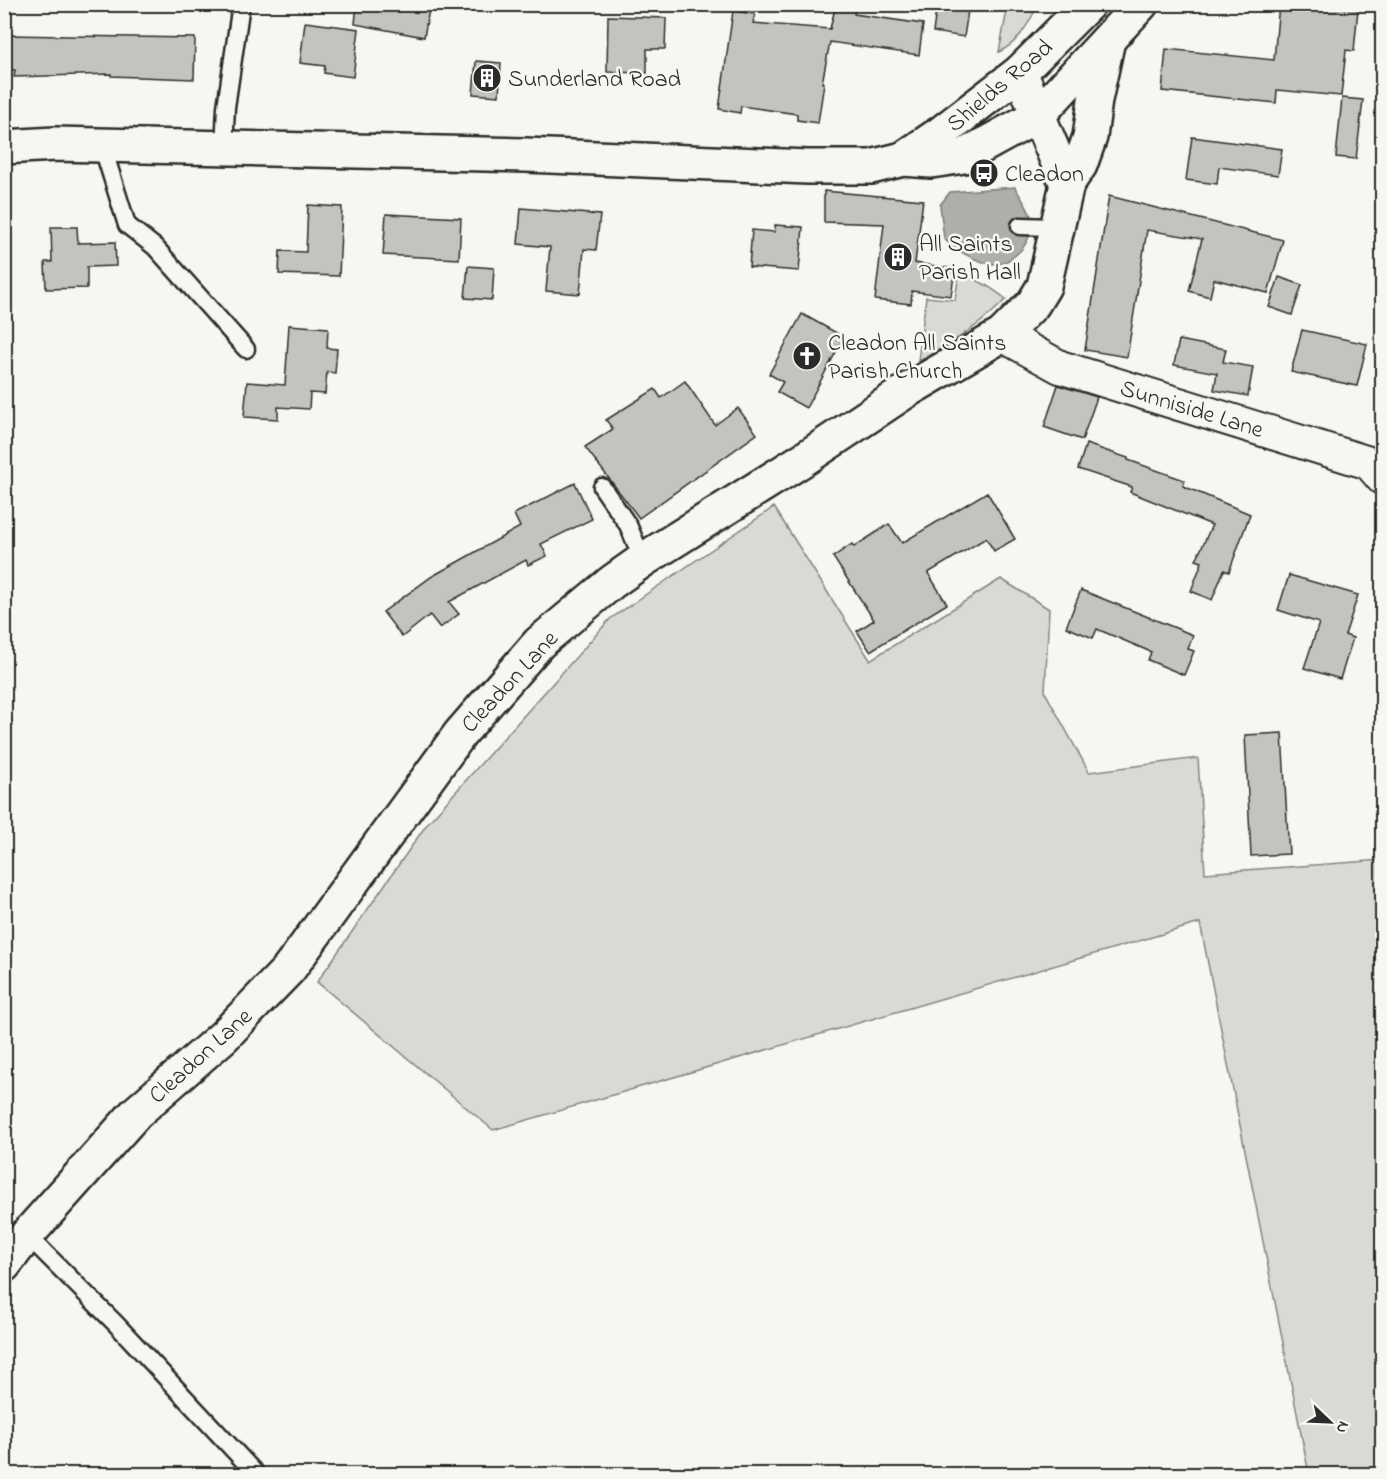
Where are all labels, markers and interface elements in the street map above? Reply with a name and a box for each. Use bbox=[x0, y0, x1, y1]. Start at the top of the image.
street label: Shields Road bbox=[940, 31, 1062, 142]
building icon: Sunderland Road bbox=[471, 62, 503, 94]
place label: Sunderland Road bbox=[508, 63, 682, 98]
bus stop icon: Cleadon bbox=[968, 157, 1000, 189]
place label: Cleadon bbox=[1005, 158, 1084, 193]
place label: All Saints Parish Hall bbox=[919, 228, 1021, 291]
building icon: All Saints Parish Hall bbox=[882, 241, 914, 273]
place label: Cleadon All Saints Parish Church bbox=[828, 327, 1006, 390]
church icon: Cleadon All Saints Parish Church bbox=[791, 340, 823, 372]
street label: Sunniside Lane bbox=[1115, 372, 1268, 449]
street label: Cleadon Lane bbox=[454, 623, 568, 742]
street label: Cleadon Lane bbox=[142, 1000, 262, 1113]
north arrow bbox=[1300, 1392, 1360, 1452]
text: N bbox=[1329, 1417, 1355, 1437]

